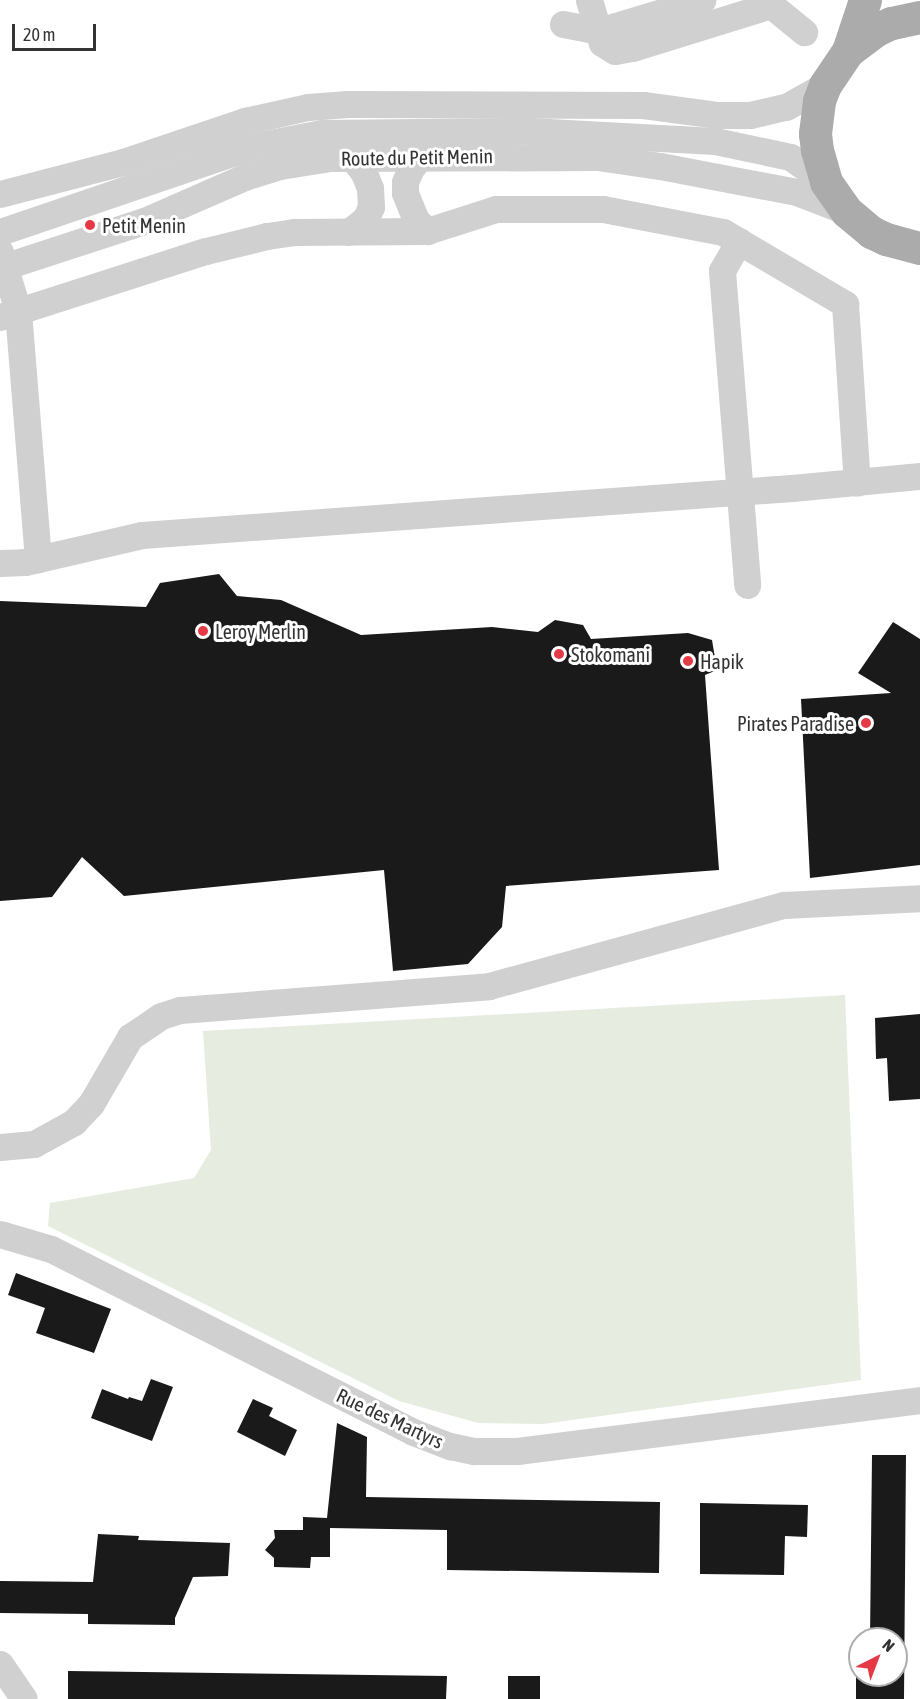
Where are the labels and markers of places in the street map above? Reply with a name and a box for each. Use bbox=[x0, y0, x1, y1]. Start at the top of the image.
place label: Petit Menin bbox=[102, 213, 186, 237]
marker: Petit Menin bbox=[83, 218, 97, 232]
place label: Leroy Merlin bbox=[215, 619, 306, 643]
marker: Leroy Merlin bbox=[196, 624, 210, 638]
place label: Stokomani bbox=[571, 642, 650, 666]
marker: Stokomani bbox=[552, 647, 566, 661]
place label: Hapik bbox=[700, 649, 744, 673]
marker: Hapik bbox=[681, 654, 695, 668]
place label: Pirates Paradise bbox=[737, 711, 854, 735]
marker: Pirates Paradise bbox=[859, 716, 873, 730]

